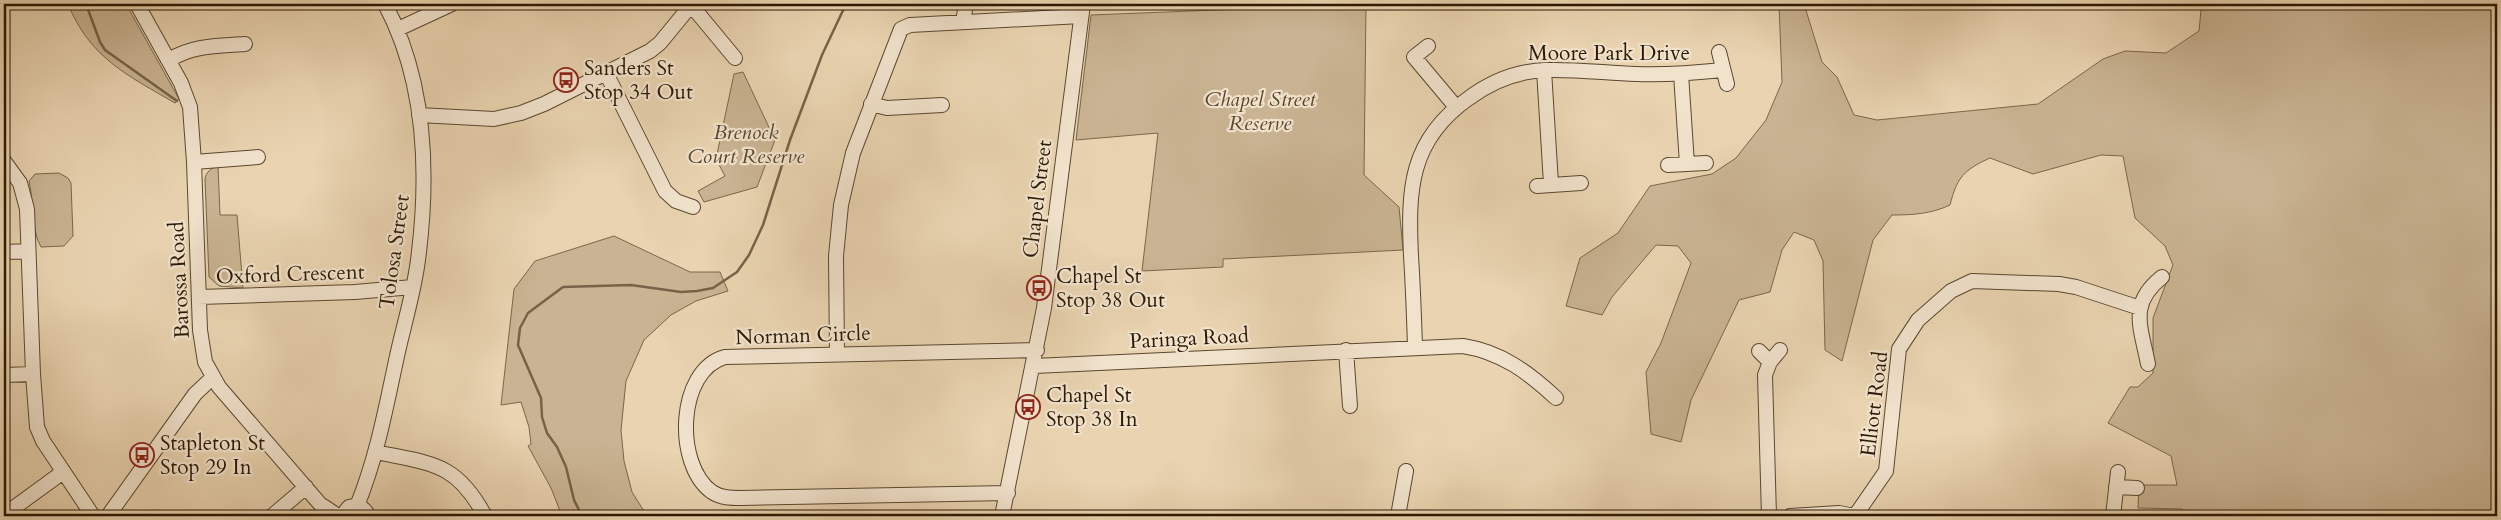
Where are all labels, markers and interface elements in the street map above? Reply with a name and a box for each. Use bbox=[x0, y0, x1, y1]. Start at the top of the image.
street label: Moore Park Drive bbox=[1528, 39, 1690, 68]
place label: Sanders St Stop 34 Out bbox=[584, 54, 693, 107]
bus stop icon: Sanders St Stop 34 Out bbox=[553, 67, 579, 93]
park label: Chapel Street Reserve bbox=[1205, 85, 1316, 138]
park label: Brenock Court Reserve bbox=[688, 118, 805, 171]
street label: Chapel Street bbox=[1016, 138, 1059, 260]
street label: Tolosa Street bbox=[372, 192, 417, 311]
street label: Barossa Road bbox=[162, 221, 197, 339]
street label: Oxford Crescent bbox=[215, 257, 365, 292]
place label: Chapel St Stop 38 Out bbox=[1056, 262, 1165, 315]
bus stop icon: Chapel St Stop 38 Out bbox=[1026, 275, 1052, 301]
street label: Norman Circle bbox=[735, 319, 871, 352]
street label: Paringa Road bbox=[1129, 321, 1250, 356]
street label: Elliott Road bbox=[1854, 350, 1895, 458]
place label: Chapel St Stop 38 In bbox=[1046, 381, 1138, 434]
bus stop icon: Chapel St Stop 38 In bbox=[1015, 394, 1041, 420]
place label: Stapleton St Stop 29 In bbox=[160, 429, 265, 482]
bus stop icon: Stapleton St Stop 29 In bbox=[129, 442, 155, 468]

